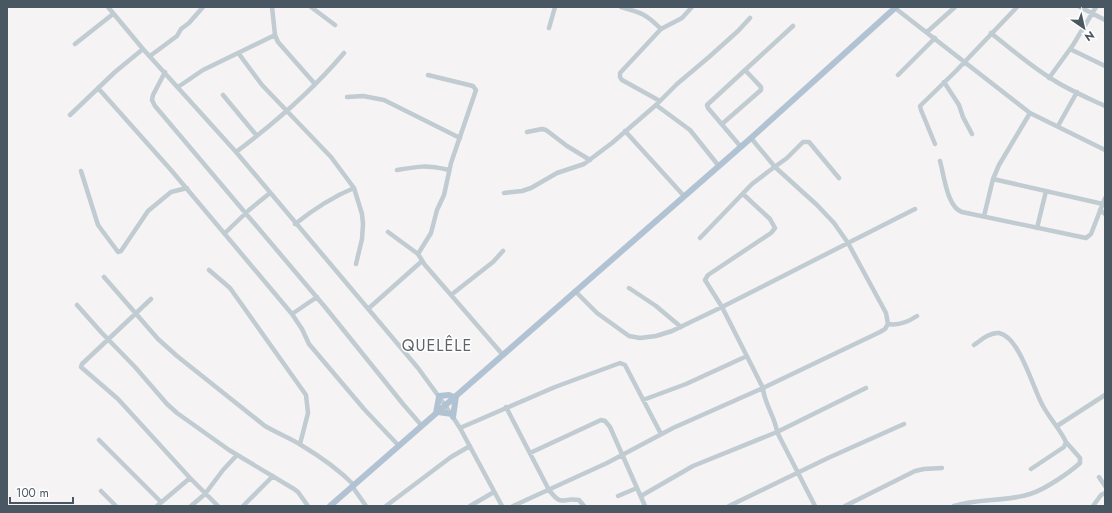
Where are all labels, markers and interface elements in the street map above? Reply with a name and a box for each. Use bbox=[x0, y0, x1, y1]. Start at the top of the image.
north arrow bbox=[1064, 8, 1104, 48]
text: N bbox=[1081, 27, 1098, 45]
district label: QUELÊLE bbox=[402, 334, 472, 357]
scale bar bbox=[10, 479, 73, 505]
text: 100 m bbox=[16, 484, 49, 502]

